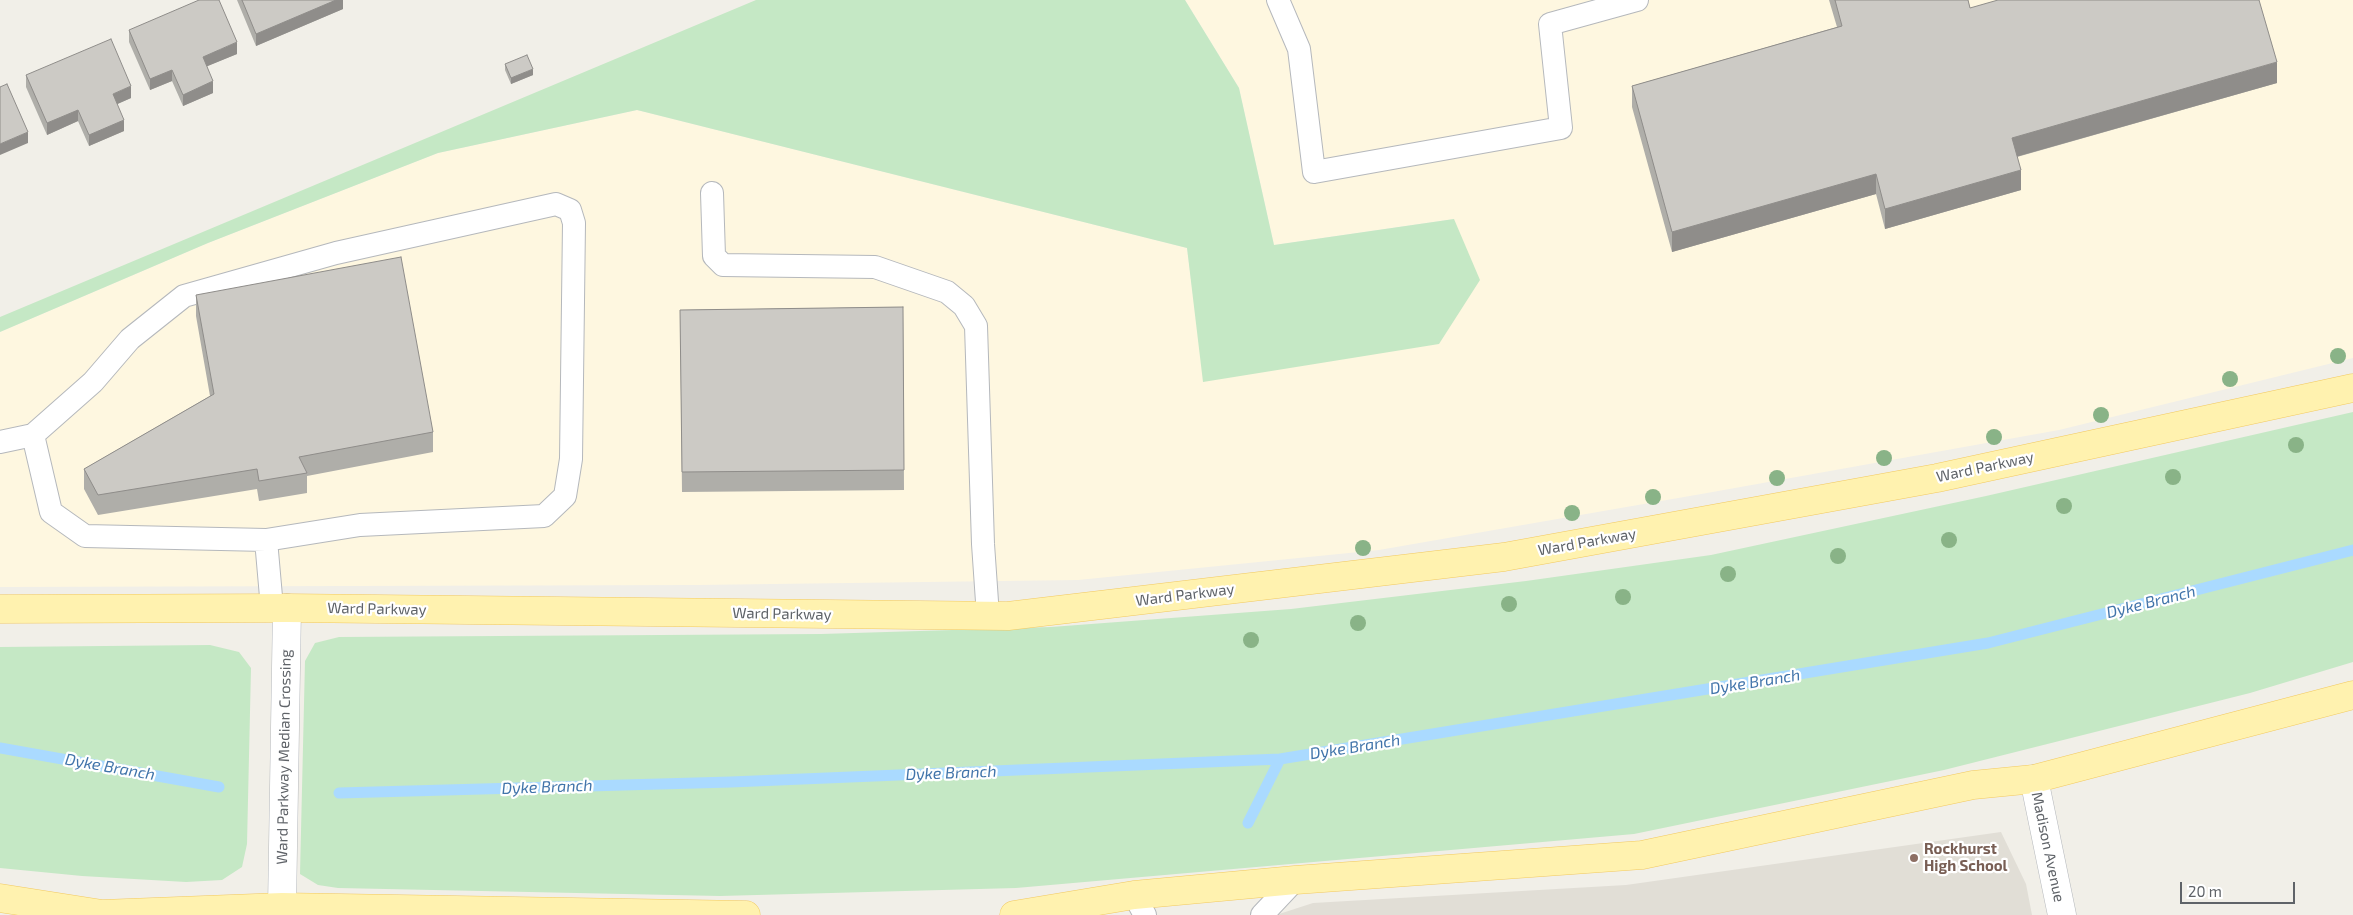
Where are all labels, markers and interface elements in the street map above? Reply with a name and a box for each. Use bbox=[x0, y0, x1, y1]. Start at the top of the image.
street label: Ward Parkway bbox=[1935, 448, 2035, 486]
street label: Ward Parkway bbox=[1537, 525, 1637, 559]
street label: Ward Parkway bbox=[1135, 580, 1235, 610]
water label: Dyke Branch bbox=[2104, 582, 2198, 622]
street label: Ward Parkway bbox=[327, 599, 427, 619]
street label: Ward Parkway bbox=[732, 604, 832, 624]
street label: Ward Parkway Median Crossing bbox=[273, 649, 295, 865]
water label: Dyke Branch bbox=[1708, 665, 1802, 699]
water label: Dyke Branch bbox=[1308, 730, 1402, 764]
water label: Dyke Branch bbox=[63, 750, 157, 784]
water label: Dyke Branch bbox=[905, 762, 997, 784]
water label: Dyke Branch bbox=[501, 776, 593, 798]
street label: Madison Avenue bbox=[2028, 790, 2068, 904]
place label: Rockhurst High School bbox=[1924, 840, 2008, 875]
marker: Rockhurst High School bbox=[1908, 852, 1920, 864]
scale bar bbox=[2183, 872, 2298, 904]
text: 20 m bbox=[2188, 882, 2222, 900]

